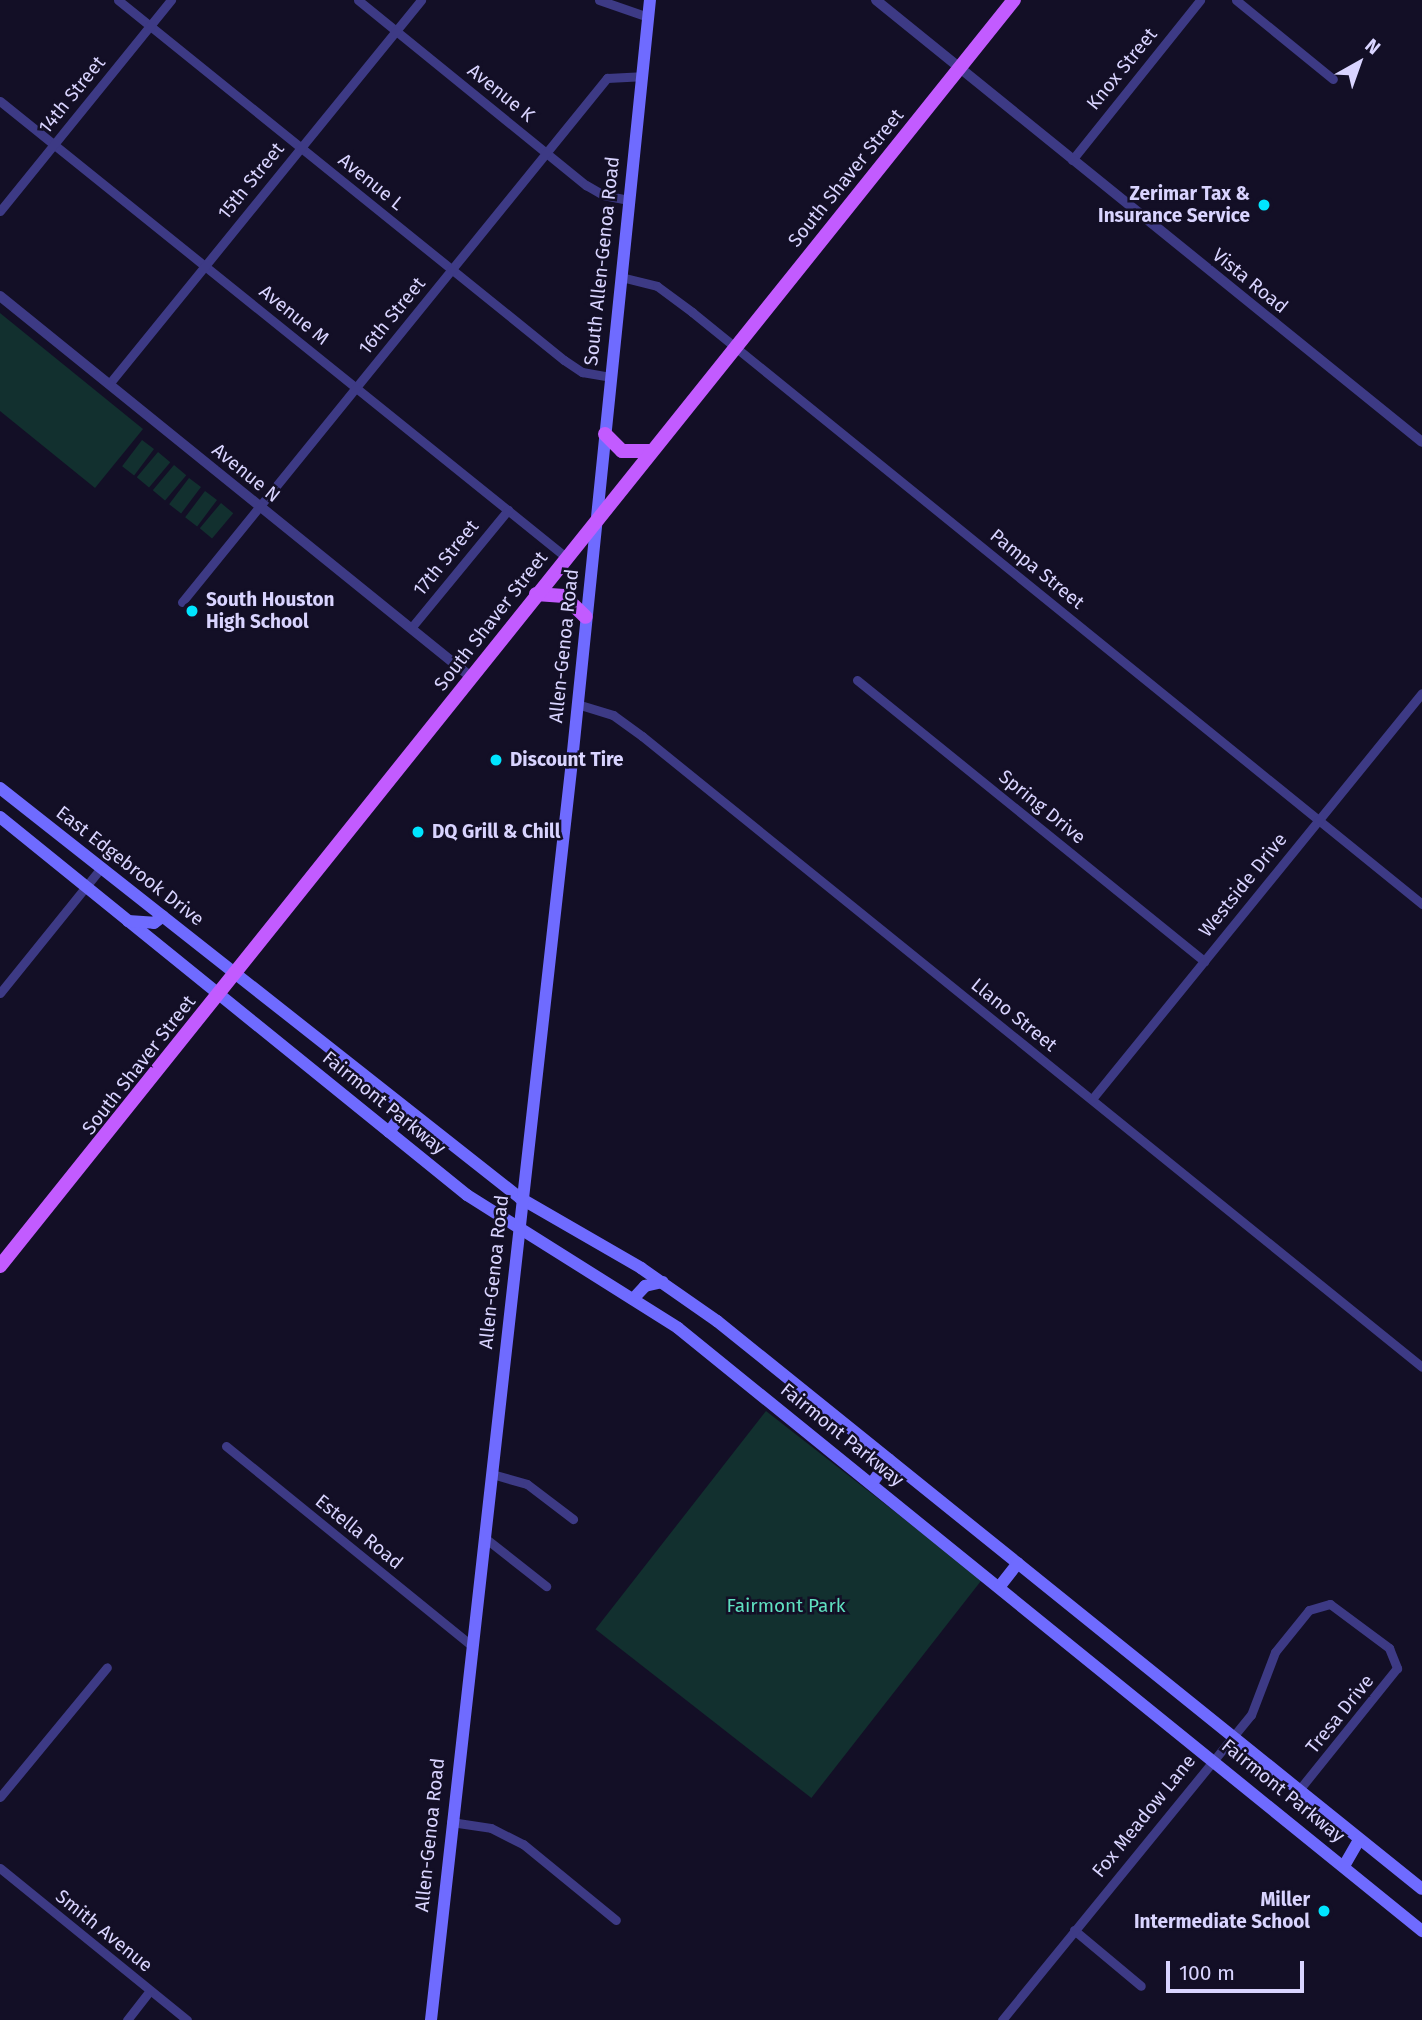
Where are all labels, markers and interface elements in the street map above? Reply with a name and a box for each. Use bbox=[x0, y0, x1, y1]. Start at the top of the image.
street label: Knox Street bbox=[1082, 23, 1162, 115]
north arrow bbox=[1324, 28, 1394, 98]
text: N bbox=[1361, 34, 1385, 59]
street label: 14th Street bbox=[34, 52, 110, 138]
street label: Avenue K bbox=[463, 59, 539, 127]
street label: South Shaver Street bbox=[783, 105, 909, 251]
street label: 15th Street bbox=[213, 138, 289, 224]
street label: Avenue L bbox=[334, 149, 408, 215]
street label: South Allen-Genoa Road bbox=[580, 155, 624, 367]
place label: Zerimar Tax & Insurance Service bbox=[1098, 183, 1250, 227]
marker: Zerimar Tax & Insurance Service bbox=[1256, 197, 1272, 213]
street label: Vista Road bbox=[1208, 244, 1292, 318]
street label: 16th Street bbox=[354, 273, 430, 359]
street label: Avenue M bbox=[255, 280, 333, 350]
street label: Avenue N bbox=[207, 439, 285, 507]
street label: 17th Street bbox=[408, 515, 484, 601]
street label: Pampa Street bbox=[985, 524, 1089, 614]
street label: South Shaver Street bbox=[429, 547, 553, 695]
street label: Allen-Genoa Road bbox=[545, 568, 583, 724]
place label: South Houston High School bbox=[206, 589, 334, 633]
marker: South Houston High School bbox=[184, 603, 200, 619]
place label: Discount Tire bbox=[510, 749, 624, 771]
marker: Discount Tire bbox=[488, 752, 504, 768]
street label: Spring Drive bbox=[994, 765, 1090, 849]
street label: East Edgebrook Drive bbox=[51, 801, 209, 931]
place label: DQ Grill & Chill bbox=[432, 821, 560, 843]
marker: DQ Grill & Chill bbox=[410, 824, 426, 840]
street label: Westside Drive bbox=[1194, 828, 1292, 942]
street label: Llano Street bbox=[966, 973, 1062, 1057]
street label: South Shaver Street bbox=[77, 991, 201, 1139]
street label: Fairmont Parkway bbox=[318, 1046, 450, 1160]
street label: Allen-Genoa Road bbox=[475, 1194, 513, 1350]
street label: Fairmont Parkway bbox=[776, 1378, 908, 1492]
street label: Estella Road bbox=[311, 1490, 407, 1574]
park label: Fairmont Park bbox=[726, 1595, 846, 1617]
street label: Tresa Drive bbox=[1301, 1670, 1379, 1758]
street label: Fairmont Parkway bbox=[1217, 1734, 1349, 1848]
street label: Fox Meadow Lane bbox=[1088, 1750, 1200, 1882]
street label: Allen-Genoa Road bbox=[411, 1757, 449, 1913]
street label: Smith Avenue bbox=[51, 1885, 157, 1977]
place label: Miller Intermediate School bbox=[1134, 1889, 1310, 1933]
marker: Miller Intermediate School bbox=[1316, 1903, 1332, 1919]
scale bar bbox=[1170, 1946, 1308, 1990]
text: 100 m bbox=[1179, 1960, 1235, 1986]

